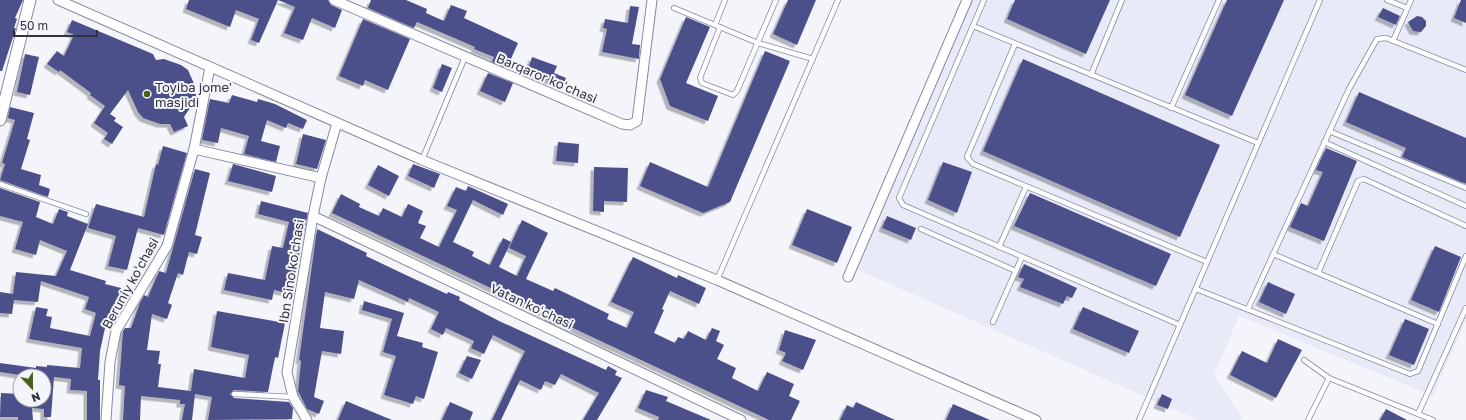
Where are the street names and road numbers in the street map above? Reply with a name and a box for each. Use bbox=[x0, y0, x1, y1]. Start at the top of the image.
street label: Barqaror koʻchasi bbox=[494, 50, 600, 106]
street label: Ibn Sino koʻchasi bbox=[275, 218, 307, 324]
street label: Beruniy koʻchasi bbox=[98, 235, 162, 331]
street label: Vatan koʻchasi bbox=[488, 280, 576, 332]

